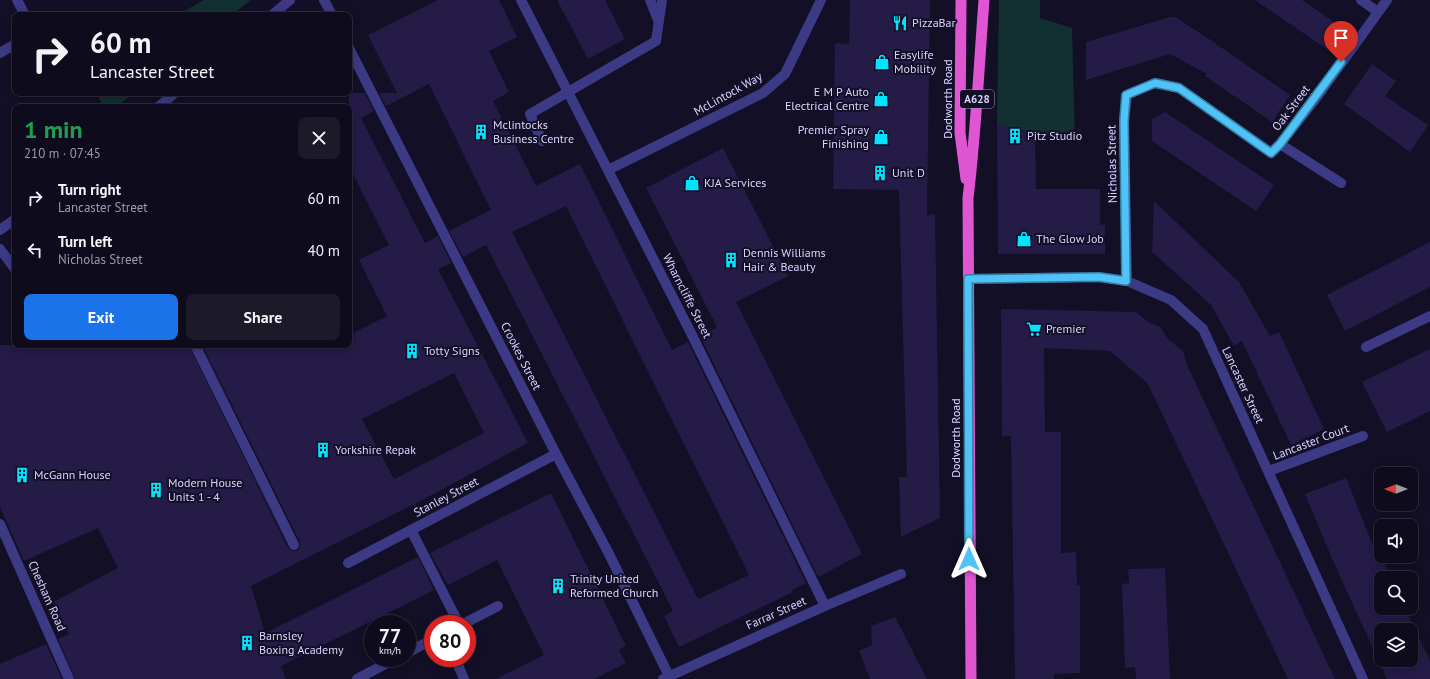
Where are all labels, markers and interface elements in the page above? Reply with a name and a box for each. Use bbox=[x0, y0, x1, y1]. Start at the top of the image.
restaurant icon: PizzaBar bbox=[891, 14, 909, 32]
place label: PizzaBar bbox=[912, 15, 956, 30]
pin bbox=[1324, 21, 1358, 62]
text: 60 m bbox=[90, 24, 151, 61]
icon: arrive bbox=[1330, 27, 1352, 49]
icon: right bbox=[24, 28, 76, 80]
place label: Easylife Mobility bbox=[894, 47, 936, 76]
shop icon: Easylife Mobility bbox=[873, 53, 891, 71]
street label: Dodworth Road bbox=[940, 59, 955, 139]
text: Lancaster Street bbox=[90, 60, 214, 83]
street label: McLintock Way bbox=[691, 68, 765, 119]
street label: Oak Street bbox=[1269, 82, 1313, 134]
place label: E M P Auto Electrical Centre bbox=[785, 84, 869, 113]
shop icon: E M P Auto Electrical Centre bbox=[872, 90, 890, 108]
road number: A628 bbox=[960, 90, 994, 108]
text: 1 min bbox=[24, 114, 83, 145]
button: close bbox=[298, 117, 340, 159]
place label: Mclintocks Business Centre bbox=[493, 117, 574, 146]
place label: Premier Spray Finishing bbox=[798, 122, 869, 151]
building icon: Mclintocks Business Centre bbox=[472, 123, 490, 141]
street label: Nicholas Street bbox=[1103, 125, 1120, 203]
building icon: Pitz Studio bbox=[1006, 127, 1024, 145]
shop icon: Premier Spray Finishing bbox=[872, 128, 890, 146]
place label: Pitz Studio bbox=[1027, 128, 1082, 143]
text: 210 m · 07:45 bbox=[24, 145, 101, 162]
building icon: Unit D bbox=[871, 164, 889, 182]
place label: Unit D bbox=[892, 165, 925, 180]
shop icon: KJA Services bbox=[683, 174, 701, 192]
place label: KJA Services bbox=[704, 175, 766, 190]
text: Turn right bbox=[58, 180, 121, 199]
icon: right bbox=[24, 187, 46, 209]
text: 60 m bbox=[307, 189, 340, 208]
text: Lancaster Street bbox=[58, 199, 148, 216]
shop icon: The Glow Job bbox=[1015, 230, 1033, 248]
place label: The Glow Job bbox=[1036, 231, 1104, 246]
text: Turn left bbox=[58, 232, 112, 251]
icon: left bbox=[24, 239, 46, 261]
text: 40 m bbox=[307, 241, 340, 260]
place label: Dennis Williams Hair & Beauty bbox=[743, 245, 825, 274]
text: Nicholas Street bbox=[58, 251, 143, 268]
street label: Wharncliffe Street bbox=[660, 251, 715, 340]
building icon: Dennis Williams Hair & Beauty bbox=[722, 251, 740, 269]
button: Exit bbox=[24, 294, 178, 340]
button: Share bbox=[186, 294, 340, 340]
street label: Crookes Street bbox=[498, 319, 545, 392]
supermarket icon: Premier bbox=[1025, 320, 1043, 338]
place label: Premier bbox=[1046, 321, 1086, 336]
building icon: Totty Signs bbox=[403, 342, 421, 360]
place label: Totty Signs bbox=[424, 343, 480, 358]
street label: Lancaster Street bbox=[1219, 344, 1268, 426]
street label: Dodworth Road bbox=[948, 398, 963, 478]
street label: Lancaster Court bbox=[1271, 420, 1351, 463]
building icon: Yorkshire Repak bbox=[314, 441, 332, 459]
place label: Yorkshire Repak bbox=[335, 442, 416, 457]
building icon: McGann House bbox=[13, 466, 31, 484]
place label: McGann House bbox=[34, 467, 111, 482]
north arrow bbox=[1374, 467, 1418, 511]
map controls bbox=[1374, 467, 1418, 667]
street label: Stanley Street bbox=[411, 473, 481, 520]
place label: Modern House Units 1 - 4 bbox=[168, 475, 242, 504]
building icon: Modern House Units 1 - 4 bbox=[147, 481, 165, 499]
button: sound bbox=[1374, 519, 1418, 563]
position arrow bbox=[948, 538, 990, 580]
street label: Chesham Road bbox=[25, 558, 70, 633]
place label: Trinity United Reformed Church bbox=[570, 571, 658, 600]
button: search bbox=[1374, 571, 1418, 615]
building icon: Trinity United Reformed Church bbox=[549, 577, 567, 595]
street label: Farrar Street bbox=[743, 593, 808, 632]
speed limit sign: 80 bbox=[424, 615, 476, 667]
text: 77 bbox=[379, 623, 401, 649]
button: layers bbox=[1374, 623, 1418, 667]
place label: Barnsley Boxing Academy bbox=[259, 628, 344, 657]
building icon: Barnsley Boxing Academy bbox=[238, 634, 256, 652]
text: km/h bbox=[379, 644, 401, 657]

